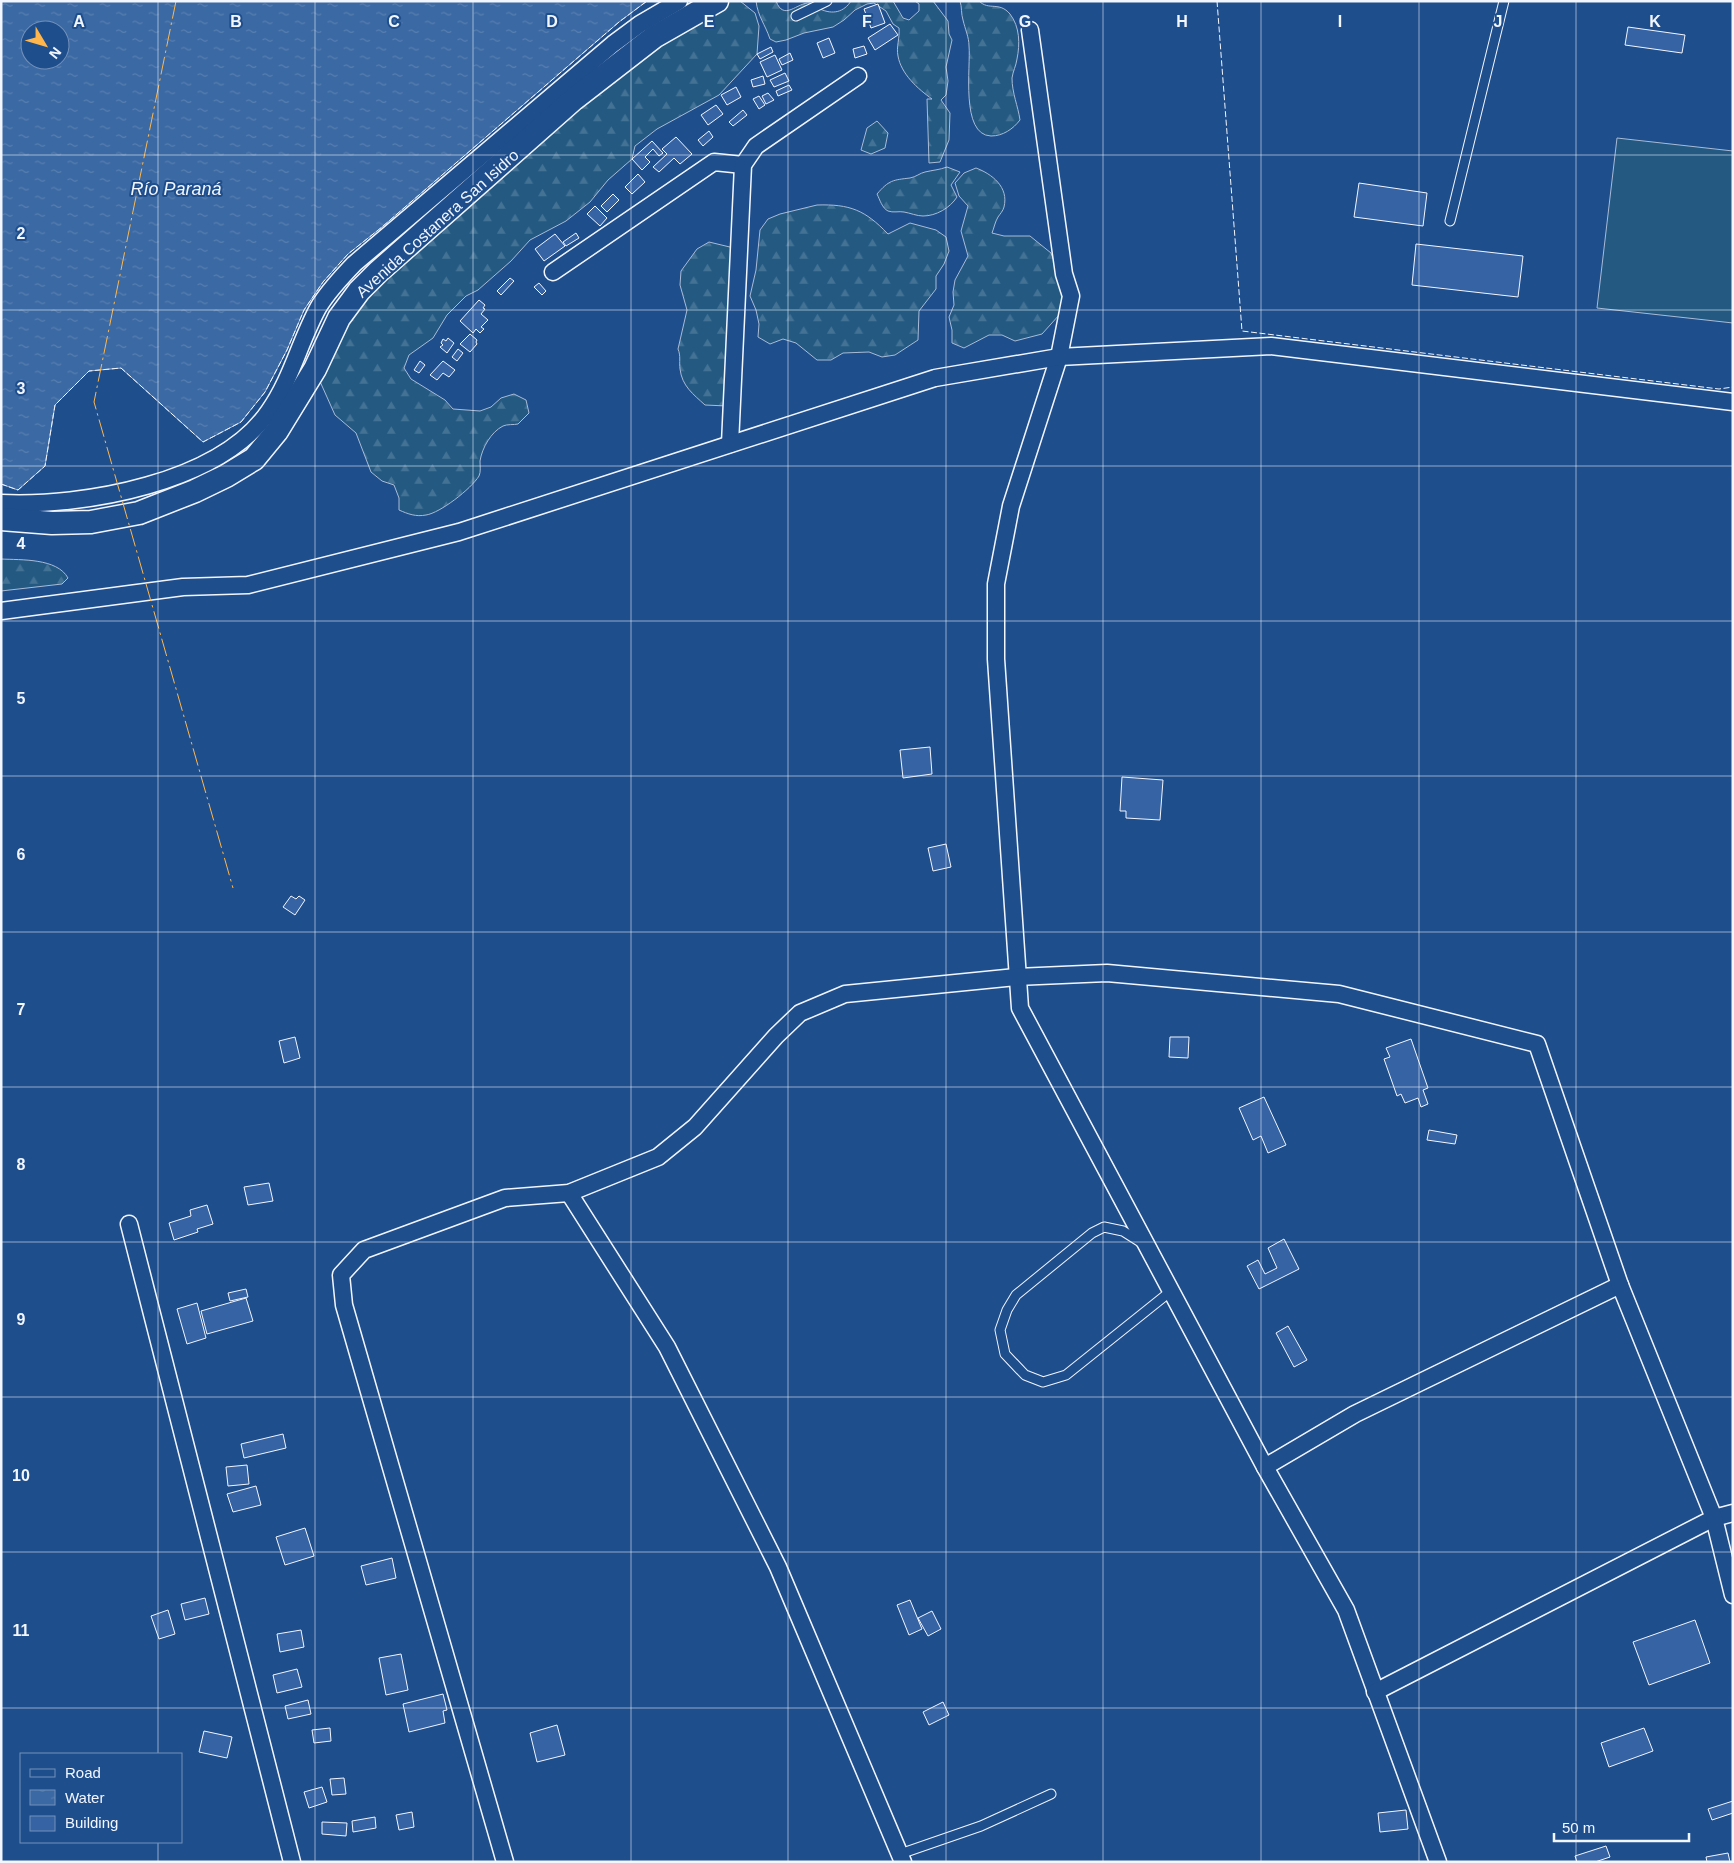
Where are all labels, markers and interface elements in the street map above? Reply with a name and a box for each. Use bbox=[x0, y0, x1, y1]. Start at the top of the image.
text: A bbox=[73, 13, 85, 30]
text: B bbox=[230, 13, 242, 30]
text: C bbox=[388, 13, 400, 30]
text: D bbox=[546, 13, 558, 30]
text: E bbox=[704, 13, 715, 30]
text: F bbox=[862, 13, 872, 30]
text: G bbox=[1019, 13, 1031, 30]
text: H bbox=[1176, 13, 1188, 30]
text: I bbox=[1338, 13, 1342, 30]
text: J bbox=[1494, 13, 1502, 30]
text: K bbox=[1649, 13, 1661, 30]
north arrow bbox=[20, 20, 70, 70]
text: N bbox=[46, 44, 65, 62]
street label: Avenida Costanera San Isidro bbox=[353, 146, 522, 301]
water label: Río Paraná bbox=[130, 179, 222, 199]
text: 2 bbox=[17, 225, 26, 242]
text: 3 bbox=[17, 380, 26, 397]
text: 4 bbox=[17, 535, 26, 552]
text: 5 bbox=[17, 690, 26, 707]
text: 6 bbox=[17, 846, 26, 863]
text: 7 bbox=[17, 1001, 26, 1018]
text: 8 bbox=[17, 1156, 26, 1173]
text: 9 bbox=[17, 1311, 26, 1328]
text: 10 bbox=[12, 1467, 30, 1484]
text: 11 bbox=[13, 1622, 30, 1639]
legend bbox=[20, 1753, 182, 1843]
text: Road bbox=[65, 1764, 101, 1781]
text: Water bbox=[65, 1789, 104, 1806]
scale bar bbox=[1554, 1810, 1689, 1842]
text: Building bbox=[65, 1814, 118, 1831]
text: 50 m bbox=[1562, 1819, 1595, 1836]

